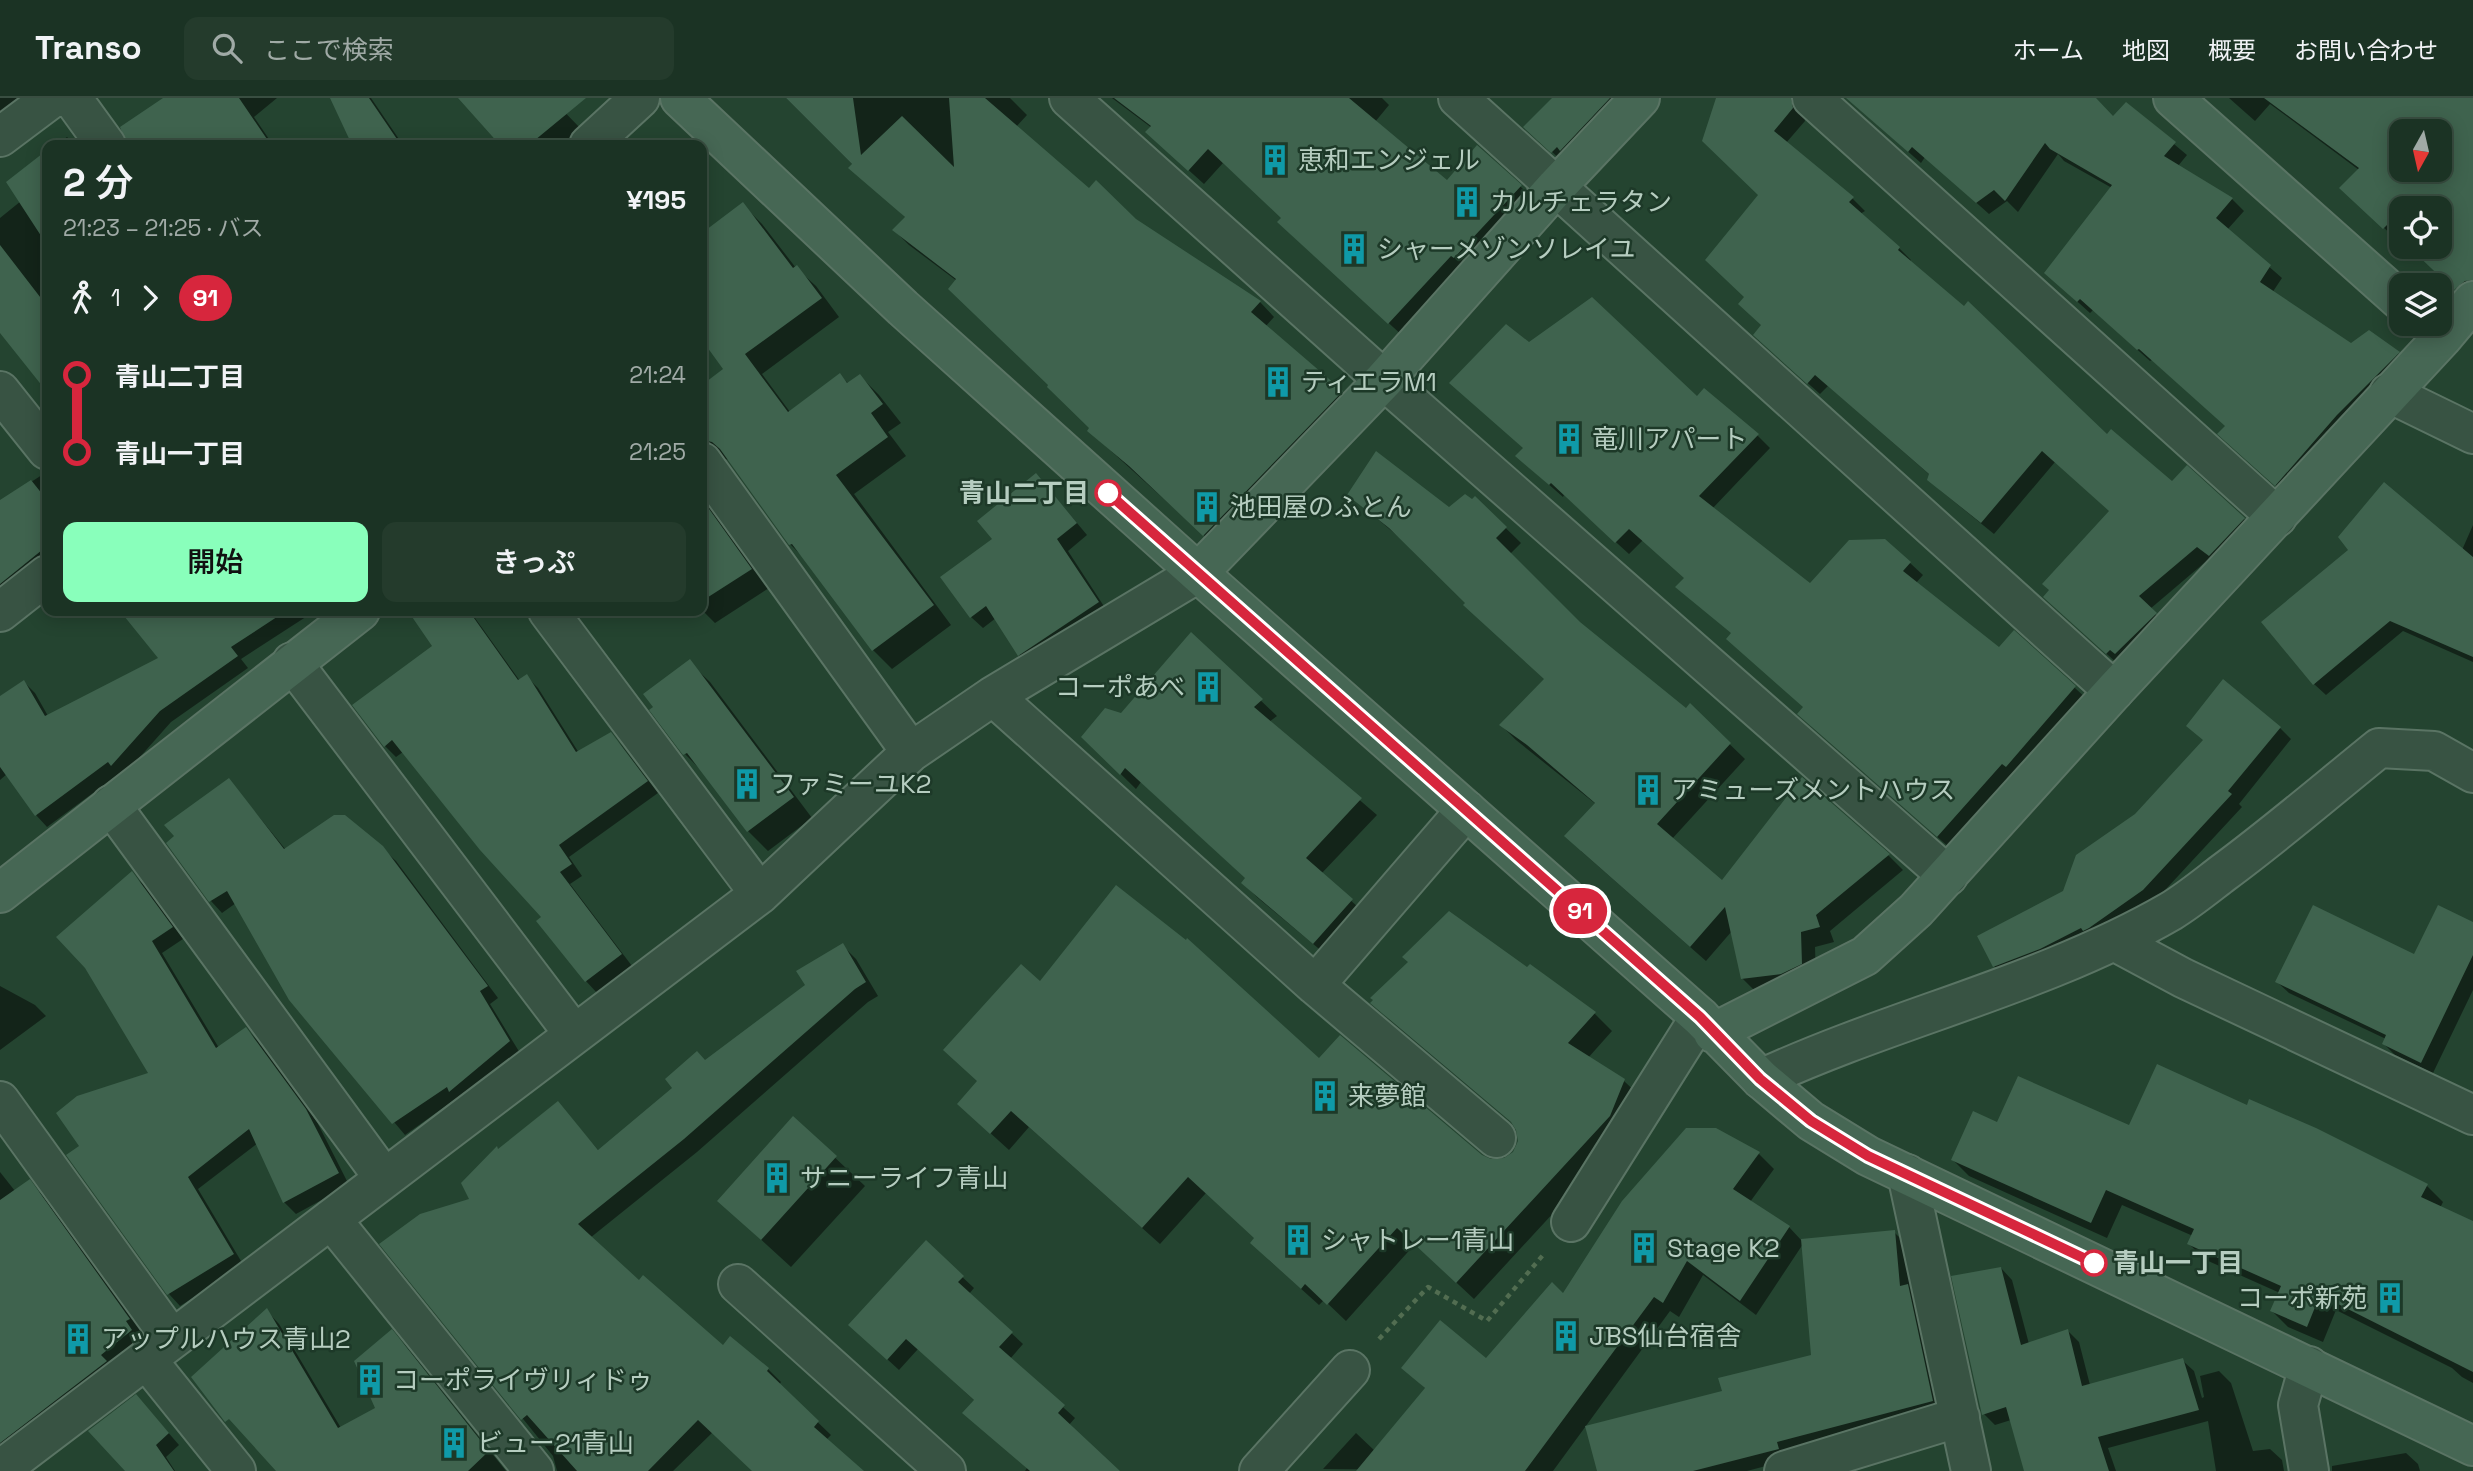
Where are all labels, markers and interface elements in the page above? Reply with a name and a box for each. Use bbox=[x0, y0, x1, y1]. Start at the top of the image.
search box bbox=[184, 17, 674, 80]
text: Transo bbox=[35, 27, 142, 69]
icon: search bbox=[208, 29, 246, 67]
text: ここで検索 bbox=[264, 33, 394, 67]
text: ホーム bbox=[2013, 35, 2084, 66]
text: 地図 bbox=[2122, 35, 2170, 66]
text: 概要 bbox=[2208, 35, 2256, 66]
text: お問い合わせ bbox=[2294, 35, 2438, 66]
north arrow bbox=[2389, 119, 2452, 182]
map controls bbox=[2389, 119, 2452, 336]
building icon: 恵和エンジェル bbox=[1258, 143, 1292, 177]
place label: 恵和エンジェル bbox=[1298, 143, 1480, 177]
text: 2 分 bbox=[63, 159, 133, 207]
text: ¥195 bbox=[626, 183, 686, 217]
building icon: カルチェラタン bbox=[1450, 185, 1484, 219]
place label: カルチェラタン bbox=[1490, 185, 1672, 219]
button: locate bbox=[2389, 196, 2452, 259]
text: 21:23 – 21:25 · バス bbox=[63, 213, 264, 243]
building icon: シャーメゾンソレイユ bbox=[1337, 232, 1371, 266]
place label: シャーメゾンソレイユ bbox=[1377, 232, 1635, 266]
button: layers bbox=[2389, 273, 2452, 336]
icon: walk bbox=[63, 279, 101, 317]
icon: forward bbox=[131, 279, 169, 317]
text: 91 bbox=[193, 282, 218, 313]
text: 1 bbox=[111, 283, 121, 313]
text: 青山二丁目 bbox=[115, 360, 245, 394]
text: 21:24 bbox=[629, 360, 686, 390]
building icon: ティエラM1 bbox=[1261, 365, 1295, 399]
place label: ティエラM1 bbox=[1301, 365, 1437, 399]
building icon: 竜川アパート bbox=[1552, 422, 1586, 456]
place label: 竜川アパート bbox=[1592, 422, 1747, 456]
text: 青山一丁目 bbox=[115, 437, 245, 471]
text: 21:25 bbox=[629, 437, 686, 467]
place label: 青山二丁目 bbox=[959, 476, 1089, 510]
marker: 青山二丁目 bbox=[1095, 480, 1121, 506]
building icon: 池田屋のふとん bbox=[1190, 490, 1224, 524]
place label: 池田屋のふとん bbox=[1230, 490, 1412, 524]
button: 開始 bbox=[63, 522, 368, 602]
button: きっぷ bbox=[382, 522, 686, 602]
place label: コーポあべ bbox=[1055, 670, 1185, 704]
building icon: コーポあべ bbox=[1191, 670, 1225, 704]
building icon: ファミーユK2 bbox=[730, 767, 764, 801]
place label: ファミーユK2 bbox=[770, 767, 932, 801]
building icon: アミューズメントハウス bbox=[1631, 773, 1665, 807]
place label: アミューズメントハウス bbox=[1671, 773, 1955, 807]
line badge: 91 bbox=[1548, 888, 1612, 934]
text: 91 bbox=[1567, 895, 1593, 926]
building icon: 来夢館 bbox=[1308, 1079, 1342, 1113]
place label: 来夢館 bbox=[1348, 1079, 1426, 1113]
building icon: サニーライフ青山 bbox=[760, 1161, 794, 1195]
place label: サニーライフ青山 bbox=[800, 1161, 1008, 1195]
building icon: シャトレー1青山 bbox=[1281, 1223, 1315, 1257]
place label: シャトレー1青山 bbox=[1321, 1223, 1514, 1257]
building icon: Stage K2 bbox=[1627, 1231, 1661, 1265]
place label: Stage K2 bbox=[1667, 1231, 1780, 1265]
place label: 青山一丁目 bbox=[2113, 1246, 2243, 1280]
marker: 青山一丁目 bbox=[2081, 1250, 2107, 1276]
place label: コーポ新苑 bbox=[2237, 1281, 2367, 1315]
building icon: コーポ新苑 bbox=[2373, 1281, 2407, 1315]
building icon: JBS仙台宿舎 bbox=[1549, 1319, 1583, 1353]
place label: JBS仙台宿舎 bbox=[1589, 1319, 1742, 1353]
building icon: アップルハウス青山2 bbox=[61, 1322, 95, 1356]
place label: アップルハウス青山2 bbox=[101, 1322, 351, 1356]
building icon: コーポライヴリィドゥ bbox=[353, 1363, 387, 1397]
place label: コーポライヴリィドゥ bbox=[393, 1363, 653, 1397]
building icon: ビュー21青山 bbox=[437, 1426, 471, 1460]
place label: ビュー21青山 bbox=[477, 1426, 634, 1460]

